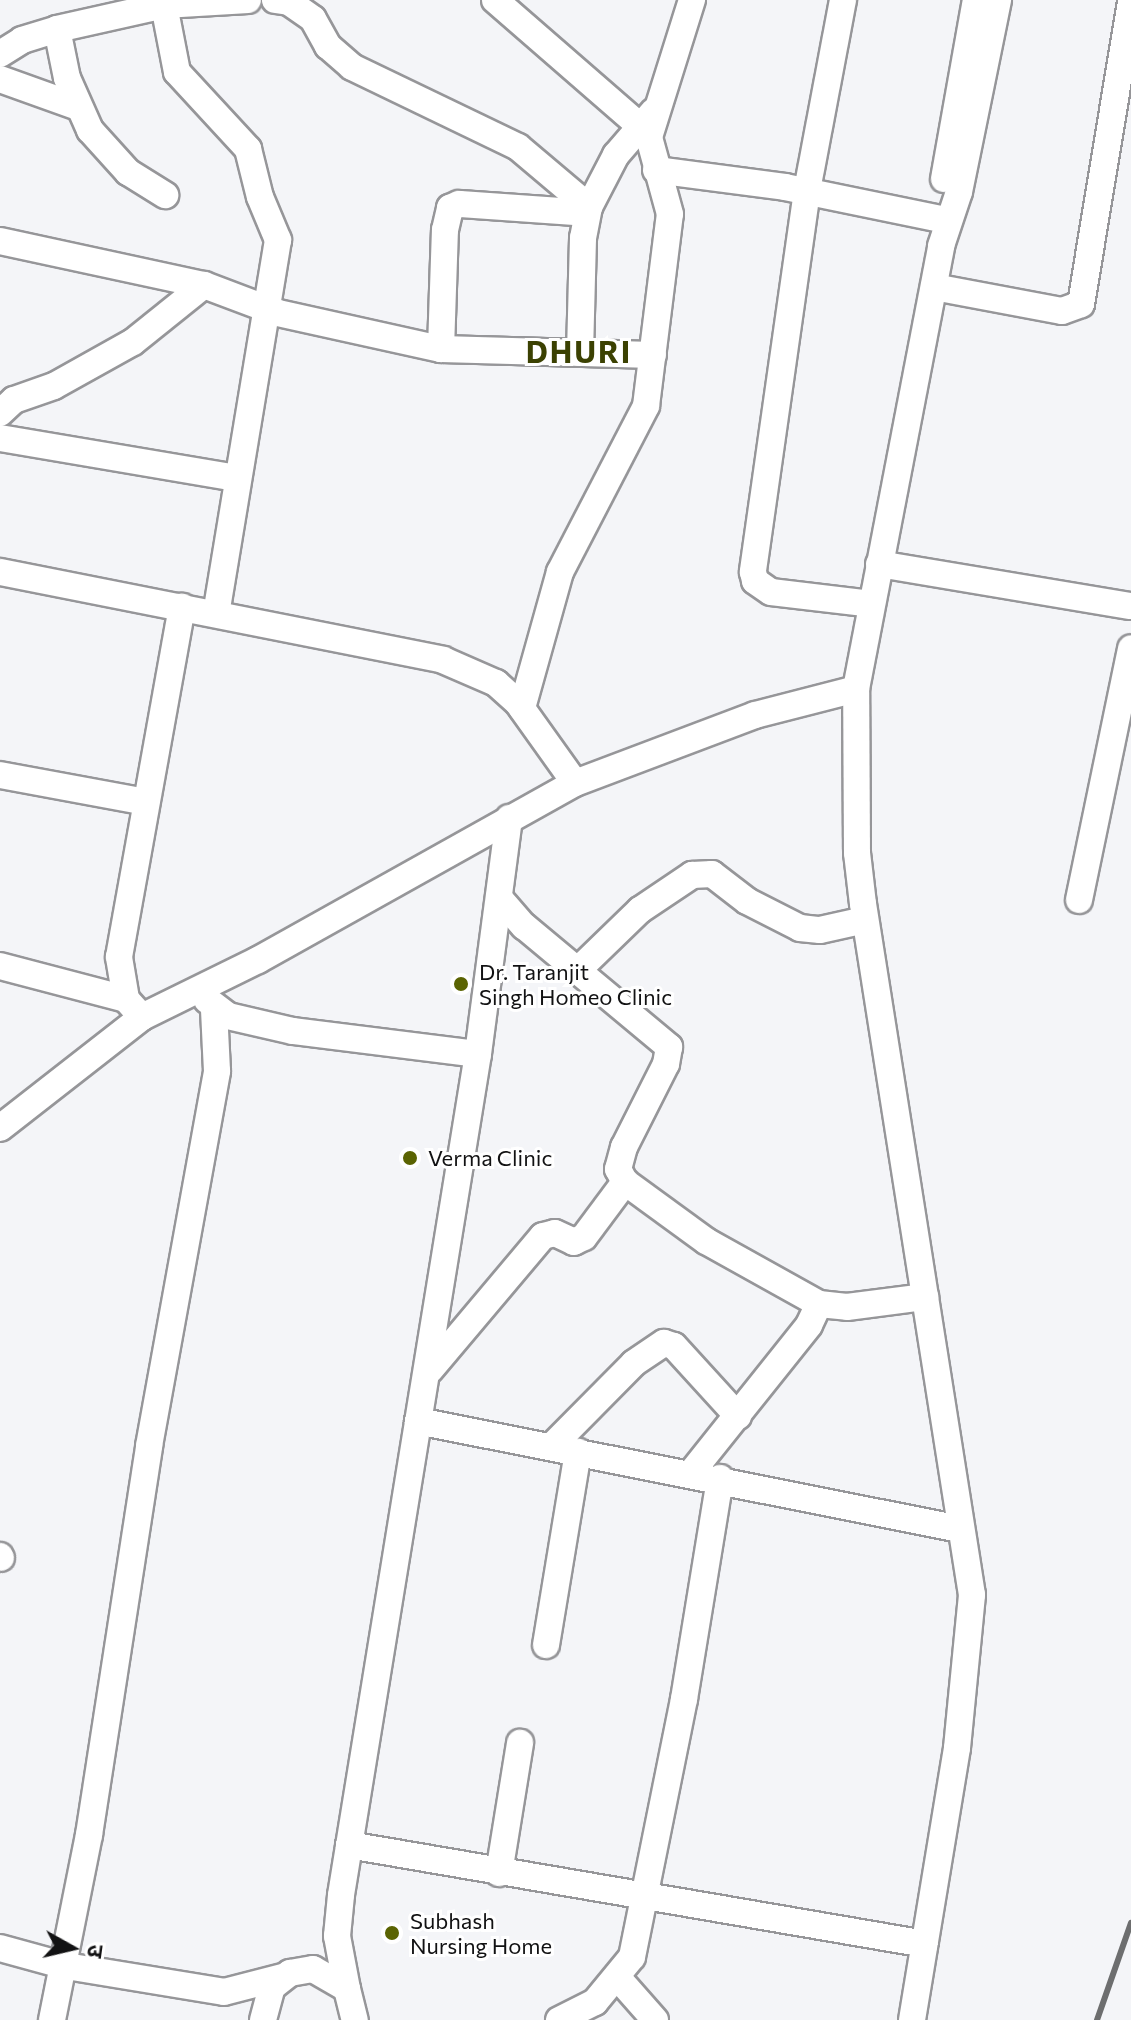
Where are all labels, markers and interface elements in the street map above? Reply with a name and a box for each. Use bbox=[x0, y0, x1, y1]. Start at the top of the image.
district label: DHURI bbox=[526, 333, 632, 369]
place label: Dr. Taranjit Singh Homeo Clinic bbox=[479, 958, 672, 1010]
marker: Dr. Taranjit Singh Homeo Clinic bbox=[450, 973, 472, 995]
place label: Verma Clinic bbox=[428, 1145, 552, 1171]
marker: Verma Clinic bbox=[399, 1147, 421, 1169]
place label: Subhash Nursing Home bbox=[410, 1907, 552, 1958]
north arrow bbox=[32, 1908, 112, 1988]
marker: Subhash Nursing Home bbox=[381, 1922, 403, 1944]
text: उ bbox=[82, 1943, 111, 1960]

